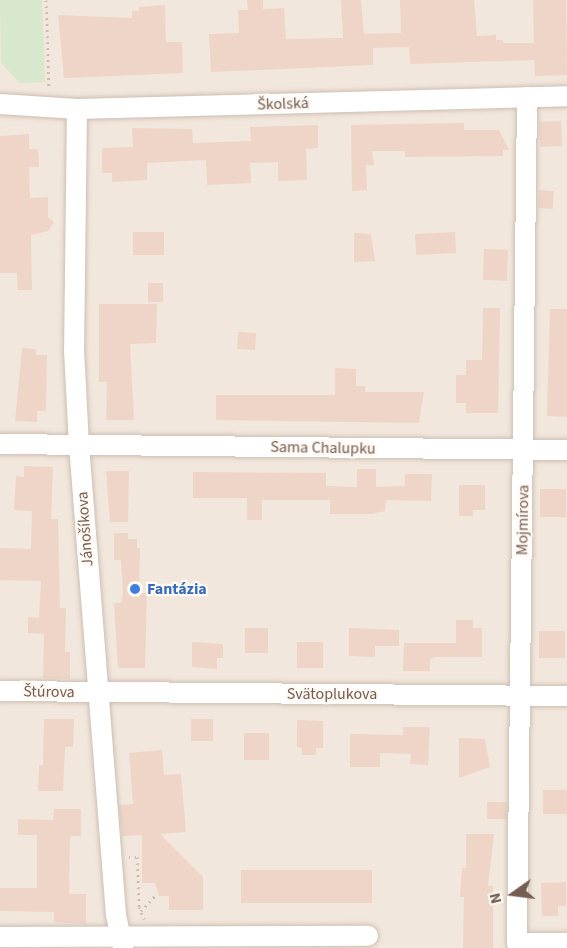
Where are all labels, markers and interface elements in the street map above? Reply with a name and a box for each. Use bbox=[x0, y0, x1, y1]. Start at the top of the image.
street label: Školská bbox=[257, 94, 309, 114]
street label: Sama Chalupku bbox=[270, 437, 376, 459]
street label: Mojmírova bbox=[513, 484, 533, 556]
street label: Jánošíkova bbox=[73, 491, 97, 567]
place label: Fantázia bbox=[147, 579, 207, 599]
marker: Fantázia bbox=[128, 582, 142, 596]
street label: Štúrova bbox=[23, 682, 75, 702]
street label: Svätoplukova bbox=[287, 684, 377, 704]
north arrow bbox=[483, 864, 543, 924]
text: N bbox=[484, 891, 507, 906]

